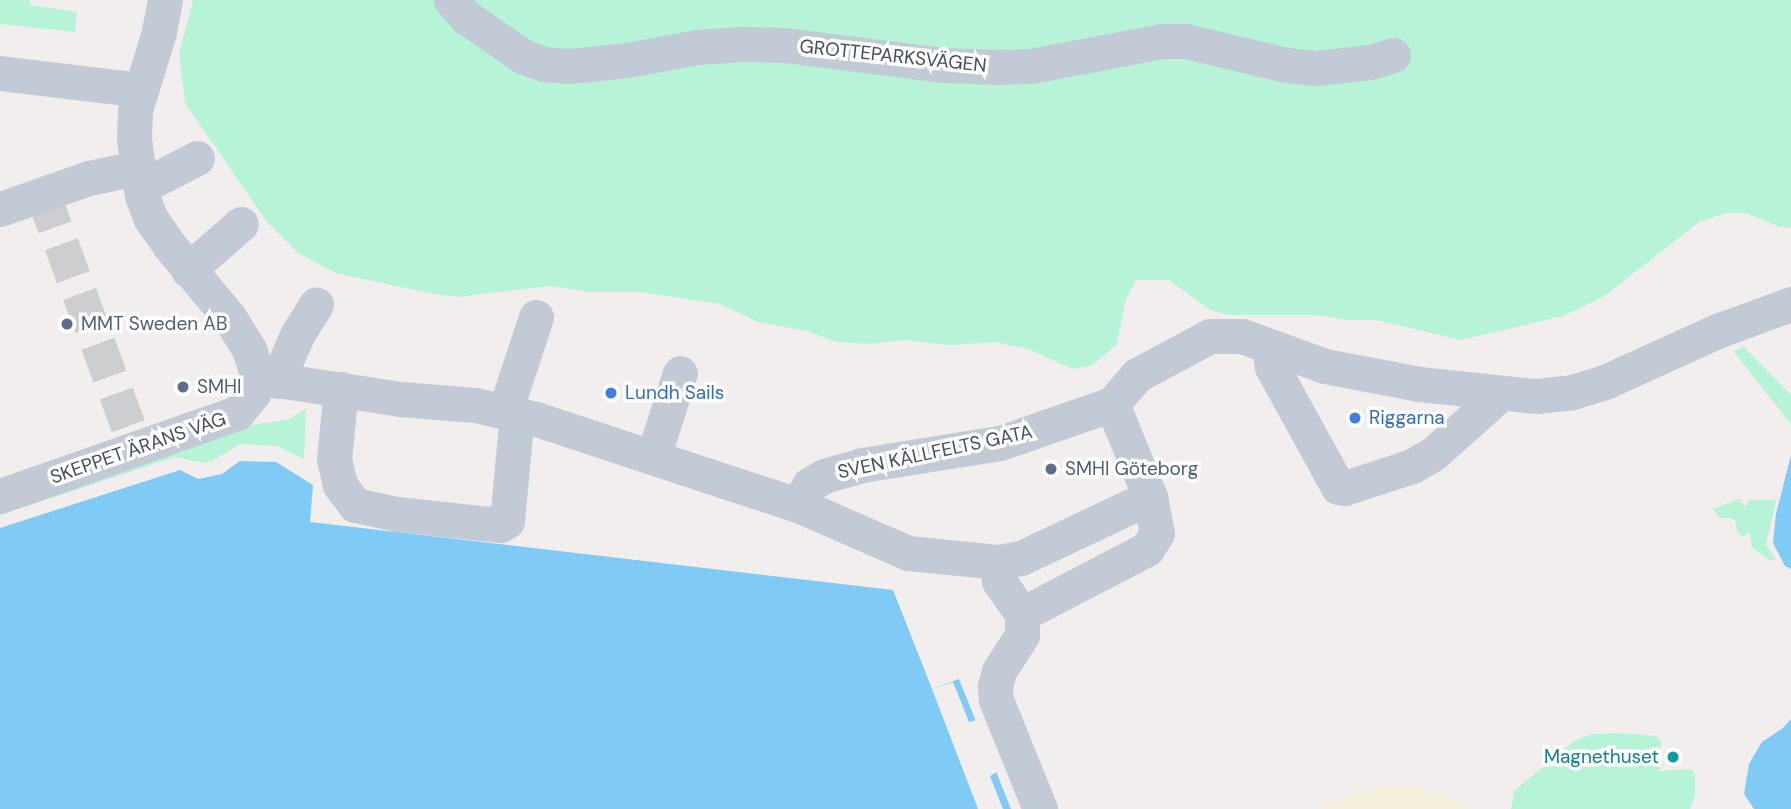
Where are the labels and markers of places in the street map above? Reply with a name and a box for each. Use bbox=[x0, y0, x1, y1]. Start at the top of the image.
place label: MMT Sweden AB bbox=[81, 313, 227, 335]
marker: MMT Sweden AB bbox=[59, 316, 75, 332]
place label: SMHI bbox=[197, 376, 241, 398]
marker: SMHI bbox=[175, 379, 191, 395]
place label: Lundh Sails bbox=[625, 382, 724, 404]
marker: Lundh Sails bbox=[603, 385, 619, 401]
place label: Riggarna bbox=[1369, 407, 1445, 429]
marker: Riggarna bbox=[1347, 410, 1363, 426]
place label: SMHI Göteborg bbox=[1065, 458, 1198, 480]
marker: SMHI Göteborg bbox=[1043, 461, 1059, 477]
place label: Magnethuset bbox=[1544, 746, 1659, 768]
marker: Magnethuset bbox=[1665, 749, 1681, 765]

